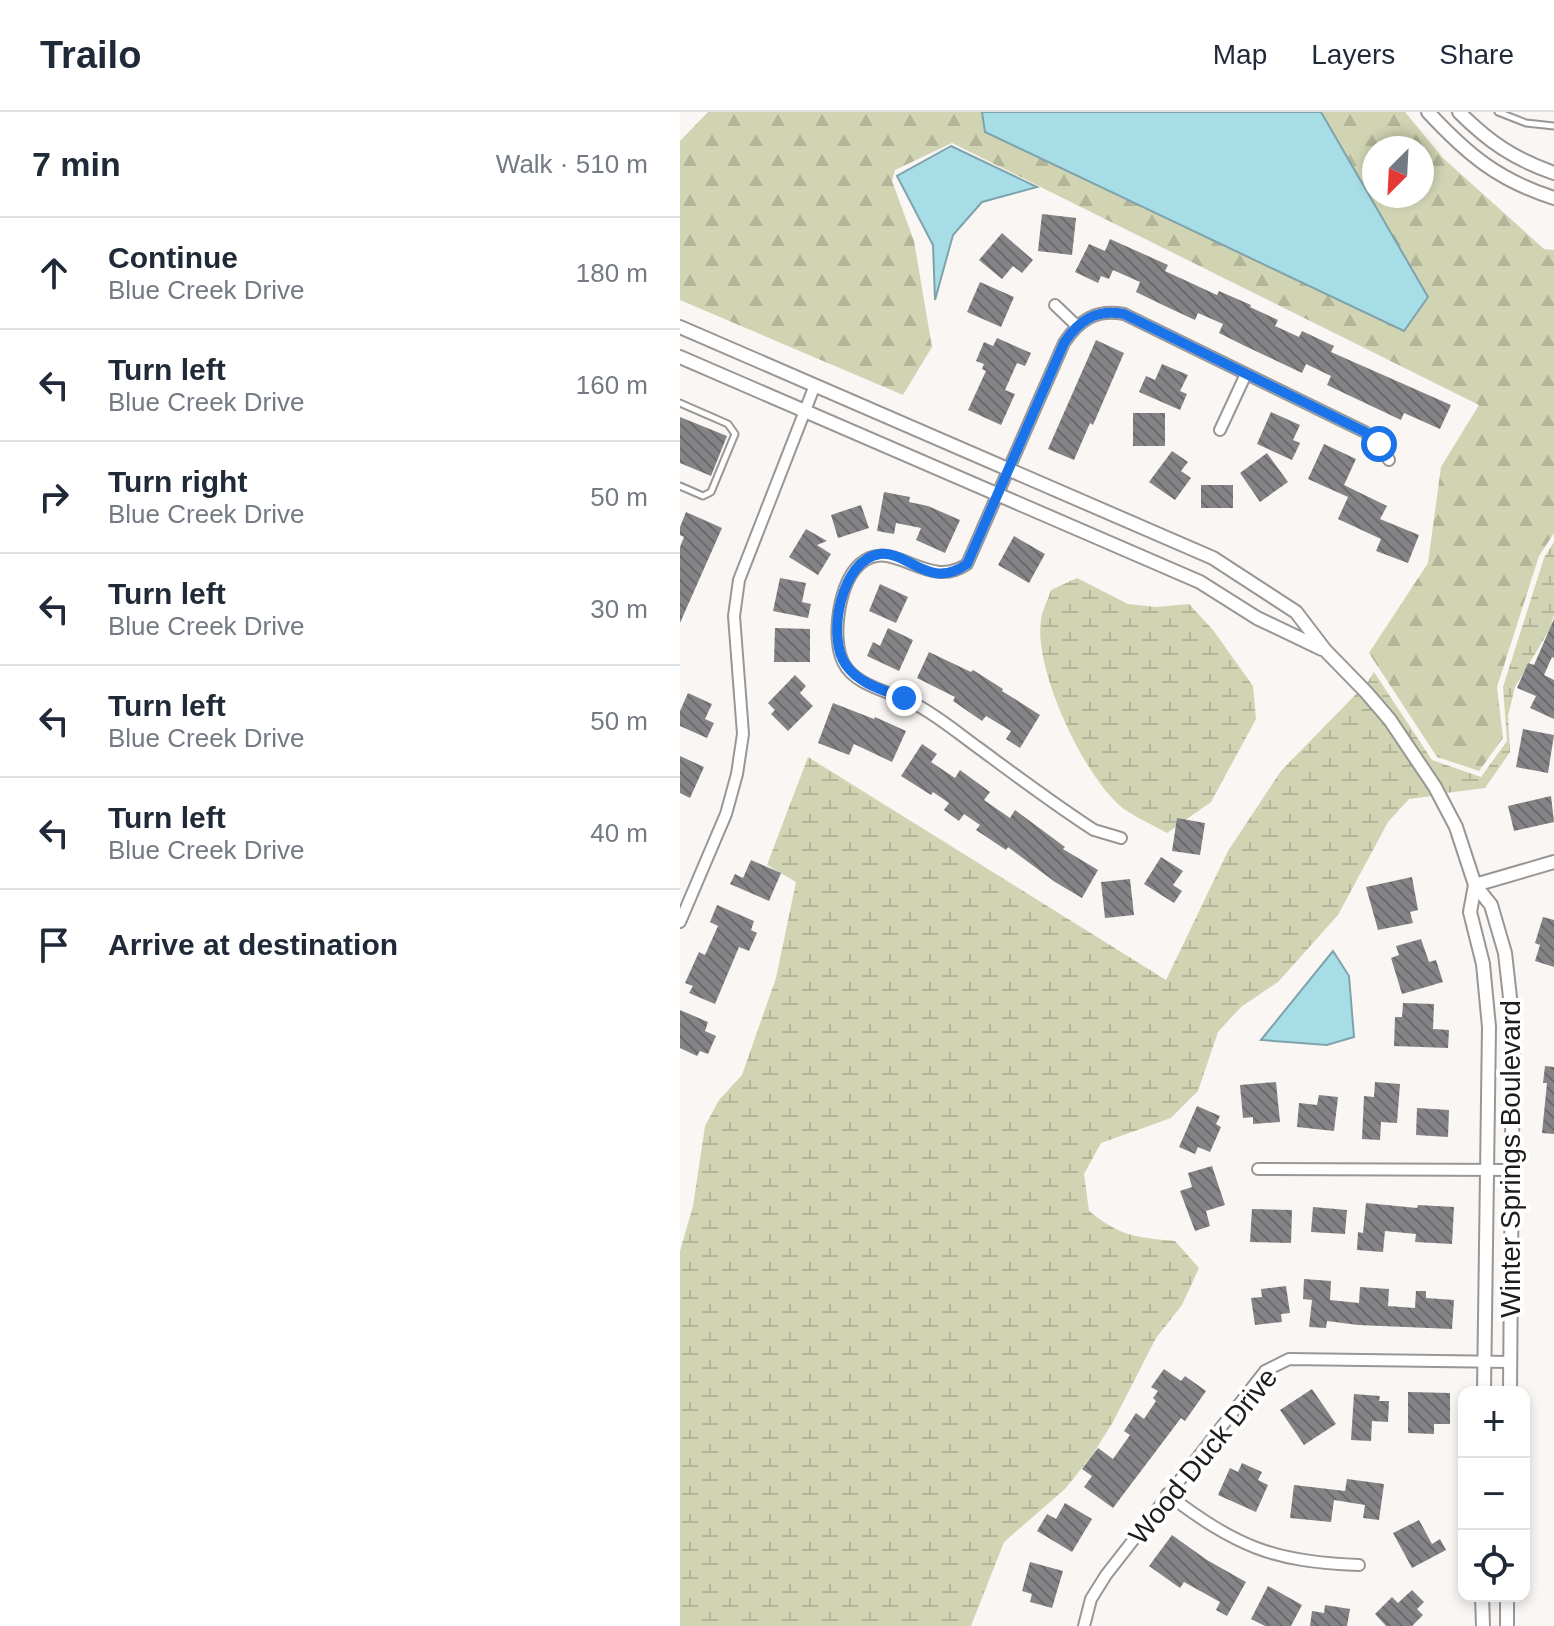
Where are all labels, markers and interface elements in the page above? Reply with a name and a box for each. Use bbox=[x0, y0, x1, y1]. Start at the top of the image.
text: Trailo bbox=[40, 34, 141, 76]
text: Map bbox=[1213, 39, 1267, 70]
text: Layers bbox=[1311, 39, 1395, 70]
text: Share bbox=[1439, 39, 1514, 70]
north arrow bbox=[1362, 136, 1434, 208]
text: 7 min bbox=[32, 145, 121, 183]
text: Walk · 510 m bbox=[496, 149, 648, 179]
text: Continue bbox=[108, 241, 238, 274]
icon: ahead bbox=[32, 251, 76, 295]
text: 180 m bbox=[576, 258, 648, 288]
text: Blue Creek Drive bbox=[108, 275, 305, 305]
text: Turn left bbox=[108, 353, 226, 386]
icon: left bbox=[32, 363, 76, 407]
text: 160 m bbox=[576, 370, 648, 400]
text: Blue Creek Drive bbox=[108, 387, 305, 417]
route start bbox=[1361, 426, 1397, 462]
text: Turn right bbox=[108, 465, 247, 498]
icon: right bbox=[32, 475, 76, 519]
text: 50 m bbox=[590, 482, 648, 512]
text: Blue Creek Drive bbox=[108, 499, 305, 529]
text: Turn left bbox=[108, 577, 226, 610]
icon: left bbox=[32, 587, 76, 631]
text: 30 m bbox=[590, 594, 648, 624]
text: Blue Creek Drive bbox=[108, 611, 305, 641]
route end bbox=[886, 680, 922, 716]
text: Turn left bbox=[108, 689, 226, 722]
icon: left bbox=[32, 699, 76, 743]
text: 50 m bbox=[590, 706, 648, 736]
text: Blue Creek Drive bbox=[108, 723, 305, 753]
text: Turn left bbox=[108, 801, 226, 834]
icon: left bbox=[32, 811, 76, 855]
text: 40 m bbox=[590, 818, 648, 848]
text: Blue Creek Drive bbox=[108, 835, 305, 865]
icon: arrive bbox=[32, 923, 76, 967]
text: Arrive at destination bbox=[108, 928, 398, 961]
street label: Winter Springs Boulevard bbox=[1495, 1000, 1526, 1318]
street label: Wood Duck Drive bbox=[1123, 1362, 1283, 1550]
map controls bbox=[1458, 1386, 1530, 1602]
button: + bbox=[1458, 1386, 1530, 1458]
button: − bbox=[1458, 1458, 1530, 1530]
button: locate bbox=[1458, 1530, 1530, 1602]

